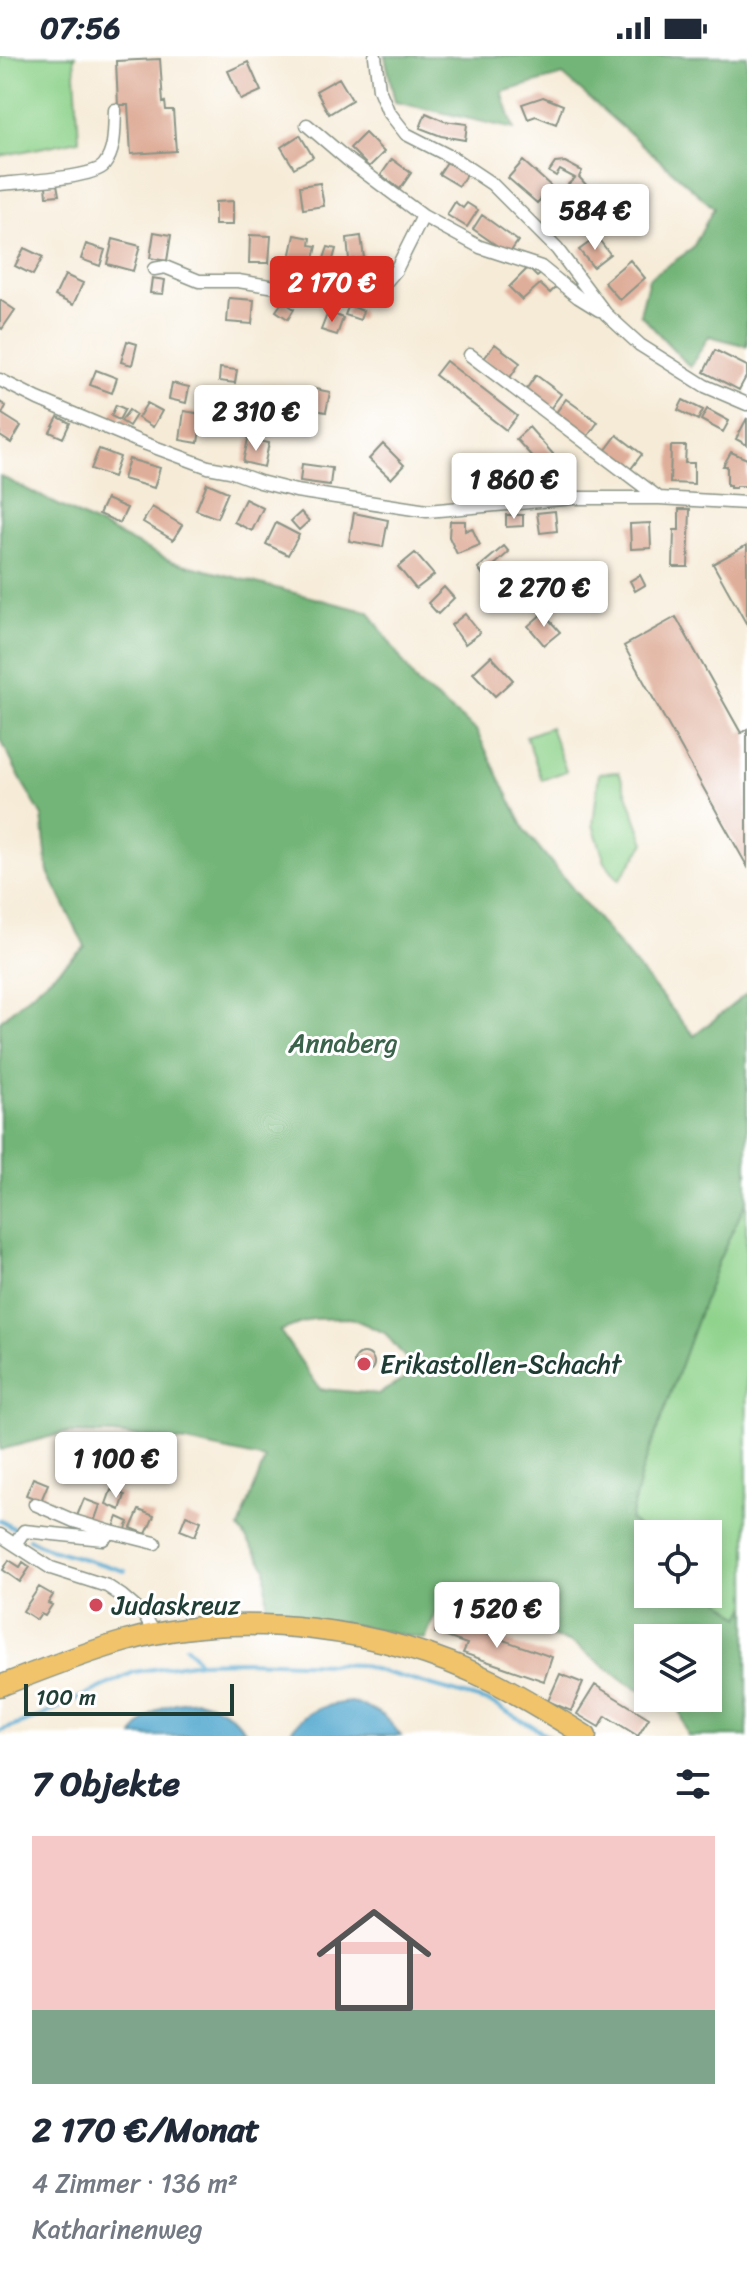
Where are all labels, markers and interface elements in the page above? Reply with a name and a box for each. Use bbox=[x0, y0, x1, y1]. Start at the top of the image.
text: 07:56 bbox=[40, 1, 121, 55]
pin: 584 € bbox=[539, 184, 651, 252]
text: 584 € bbox=[559, 187, 631, 233]
pin: 2 170 € bbox=[258, 256, 406, 324]
text: 2 170 € bbox=[288, 259, 376, 305]
pin: 2 310 € bbox=[182, 385, 330, 453]
text: 2 310 € bbox=[212, 388, 300, 434]
pin: 1 860 € bbox=[440, 453, 588, 521]
text: 1 860 € bbox=[470, 456, 558, 502]
pin: 2 270 € bbox=[470, 561, 618, 629]
text: 2 270 € bbox=[498, 564, 590, 610]
park label: Annaberg bbox=[287, 1020, 398, 1066]
place label: Erikastollen-Schacht bbox=[380, 1341, 623, 1387]
marker: Erikastollen-Schacht bbox=[355, 1355, 373, 1373]
pin: 1 100 € bbox=[42, 1432, 190, 1500]
text: 1 100 € bbox=[73, 1435, 159, 1481]
map controls bbox=[634, 1520, 722, 1712]
button: locate bbox=[634, 1520, 722, 1608]
place label: Judaskreuz bbox=[111, 1582, 241, 1628]
pin: 1 520 € bbox=[423, 1582, 571, 1650]
text: 1 520 € bbox=[452, 1585, 542, 1631]
marker: Judaskreuz bbox=[87, 1596, 105, 1614]
button: layers bbox=[634, 1624, 722, 1712]
text: 100 m bbox=[36, 1678, 96, 1717]
scale bar bbox=[24, 1680, 234, 1716]
text: 7 Objekte bbox=[32, 1754, 180, 1814]
icon: filters bbox=[671, 1762, 715, 1806]
icon: home bbox=[302, 1888, 446, 2032]
text: 2 170 €/Monat bbox=[32, 2100, 260, 2160]
text: 4 Zimmer · 136 m² bbox=[32, 2160, 238, 2206]
text: Katharinenweg bbox=[32, 2206, 203, 2252]

